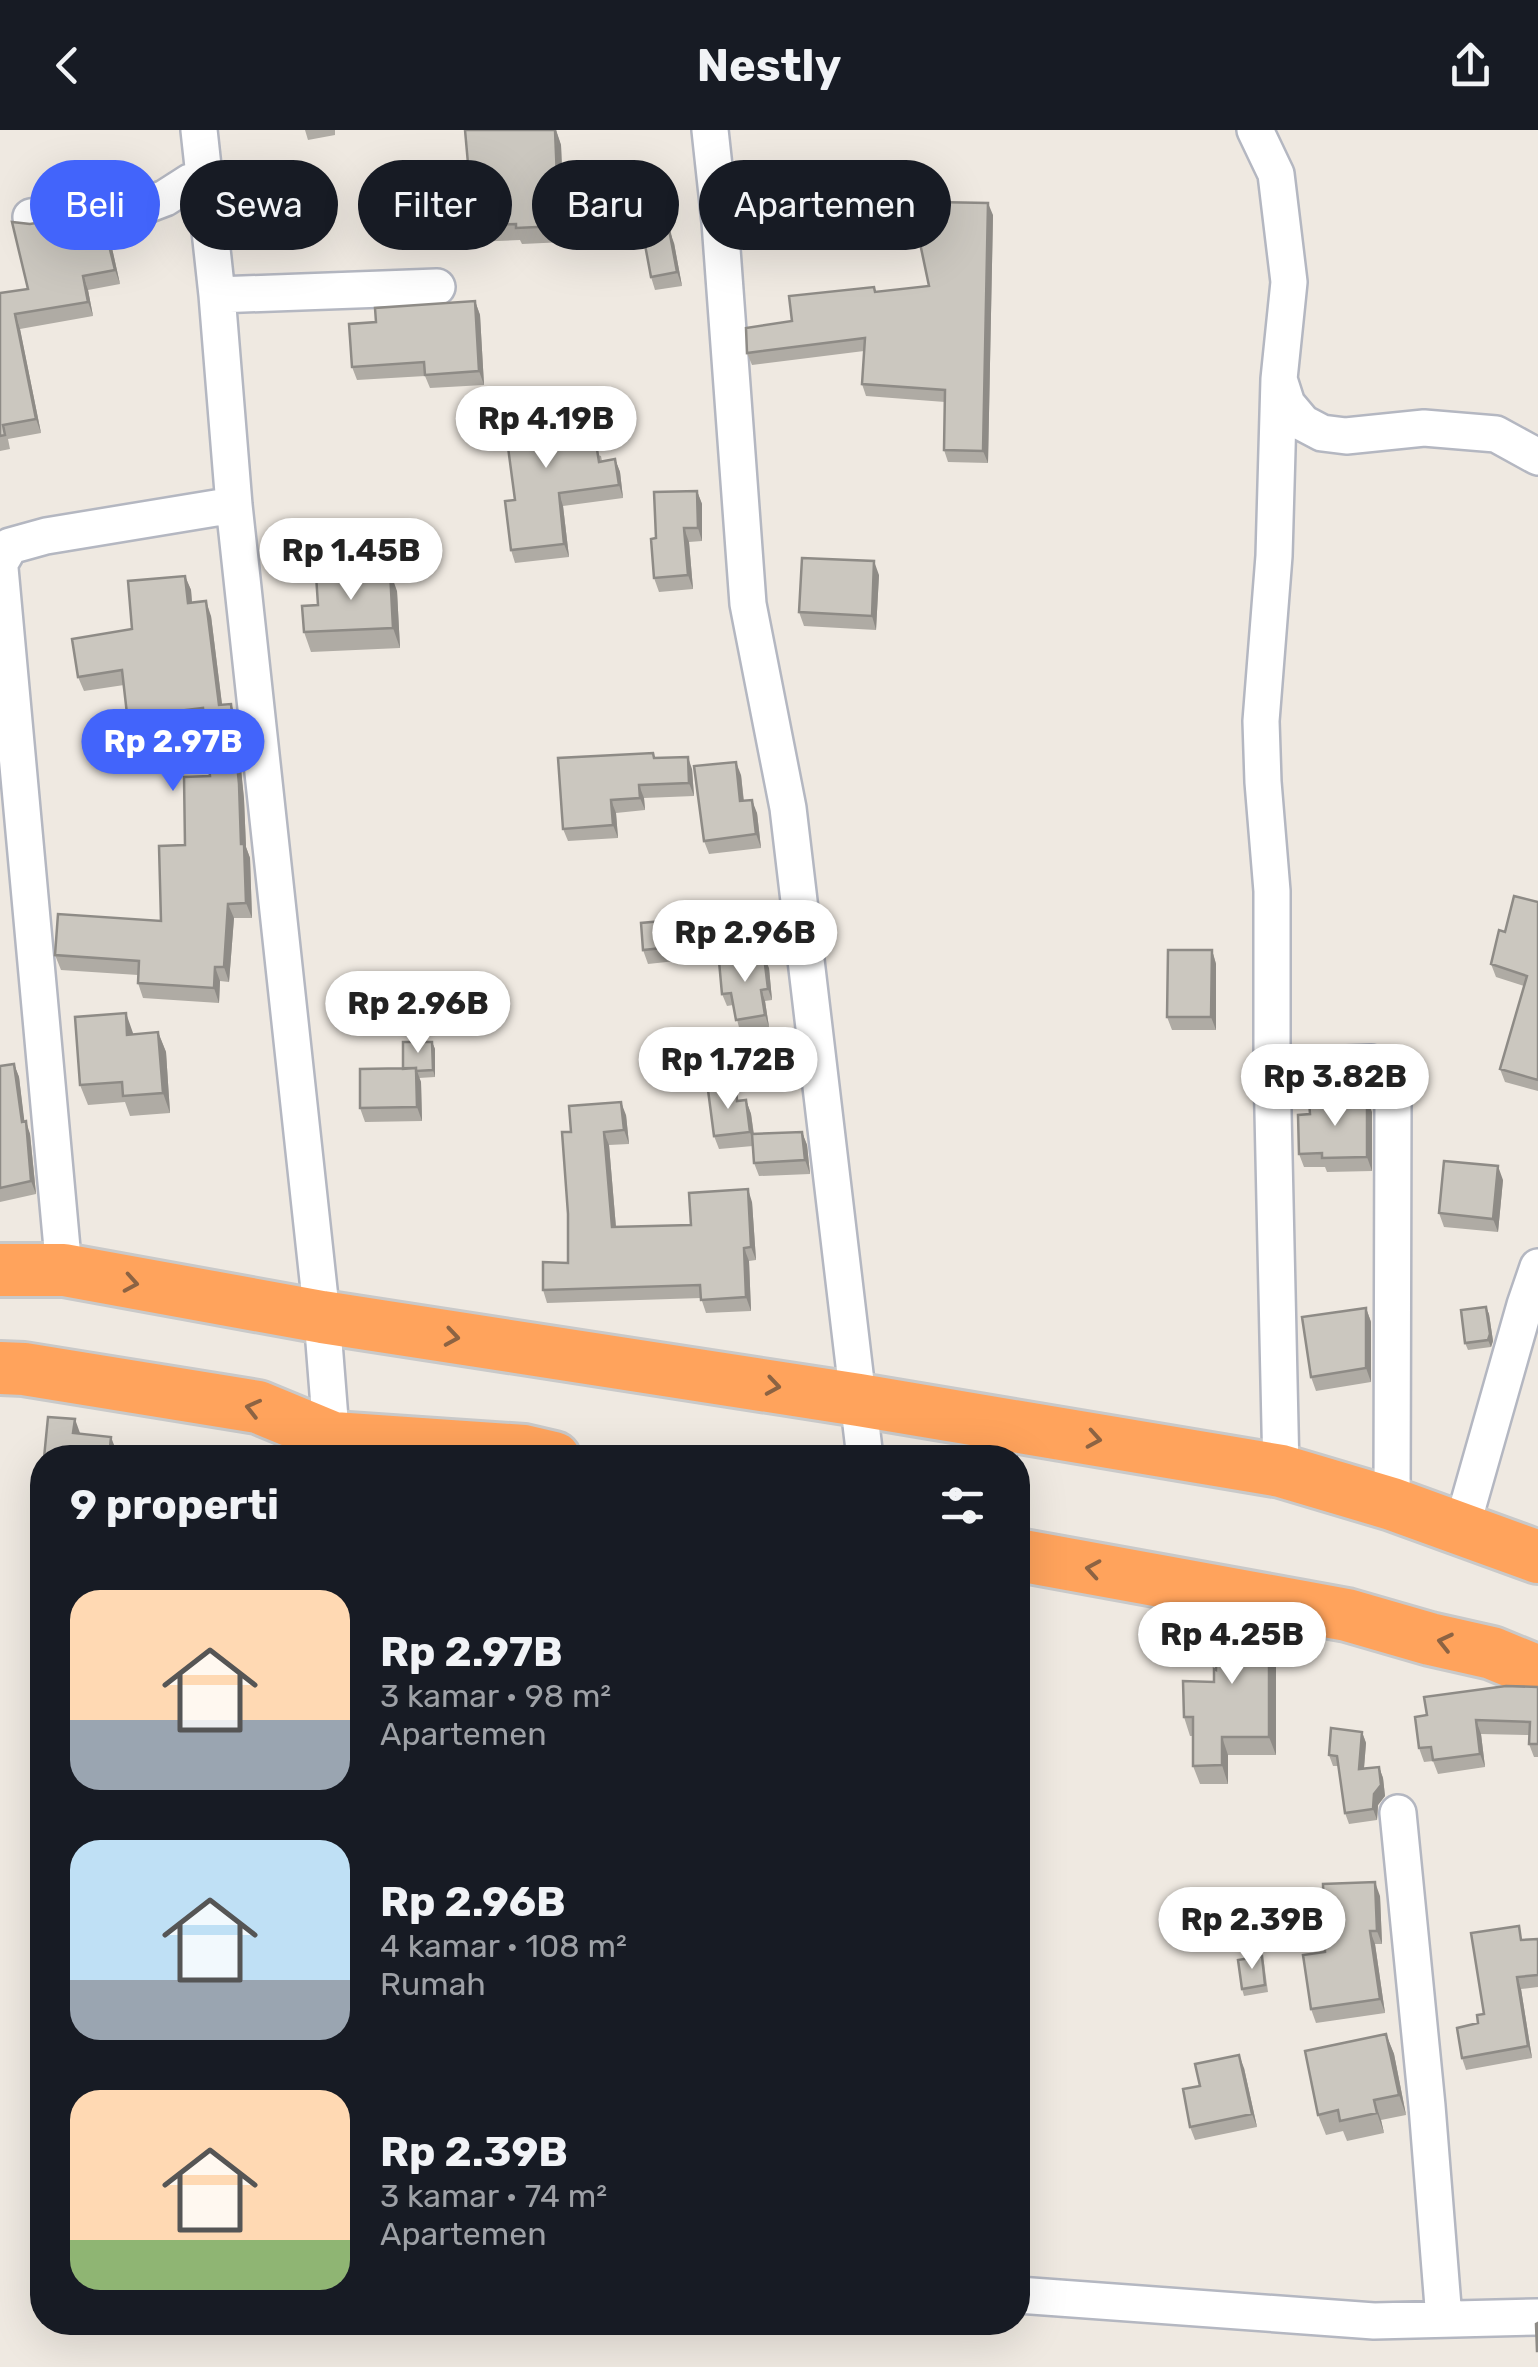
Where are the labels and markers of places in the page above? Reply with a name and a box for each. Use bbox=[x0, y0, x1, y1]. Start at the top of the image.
pin: Rp 4.19B bbox=[443, 386, 649, 471]
pin: Rp 1.45B bbox=[248, 518, 454, 603]
pin: Rp 2.97B bbox=[70, 709, 276, 794]
pin: Rp 2.96B bbox=[642, 900, 848, 985]
pin: Rp 2.96B bbox=[315, 971, 521, 1056]
pin: Rp 1.72B bbox=[625, 1027, 831, 1112]
pin: Rp 3.82B bbox=[1232, 1044, 1438, 1129]
pin: Rp 4.25B bbox=[1129, 1602, 1335, 1687]
pin: Rp 2.39B bbox=[1149, 1887, 1355, 1972]

